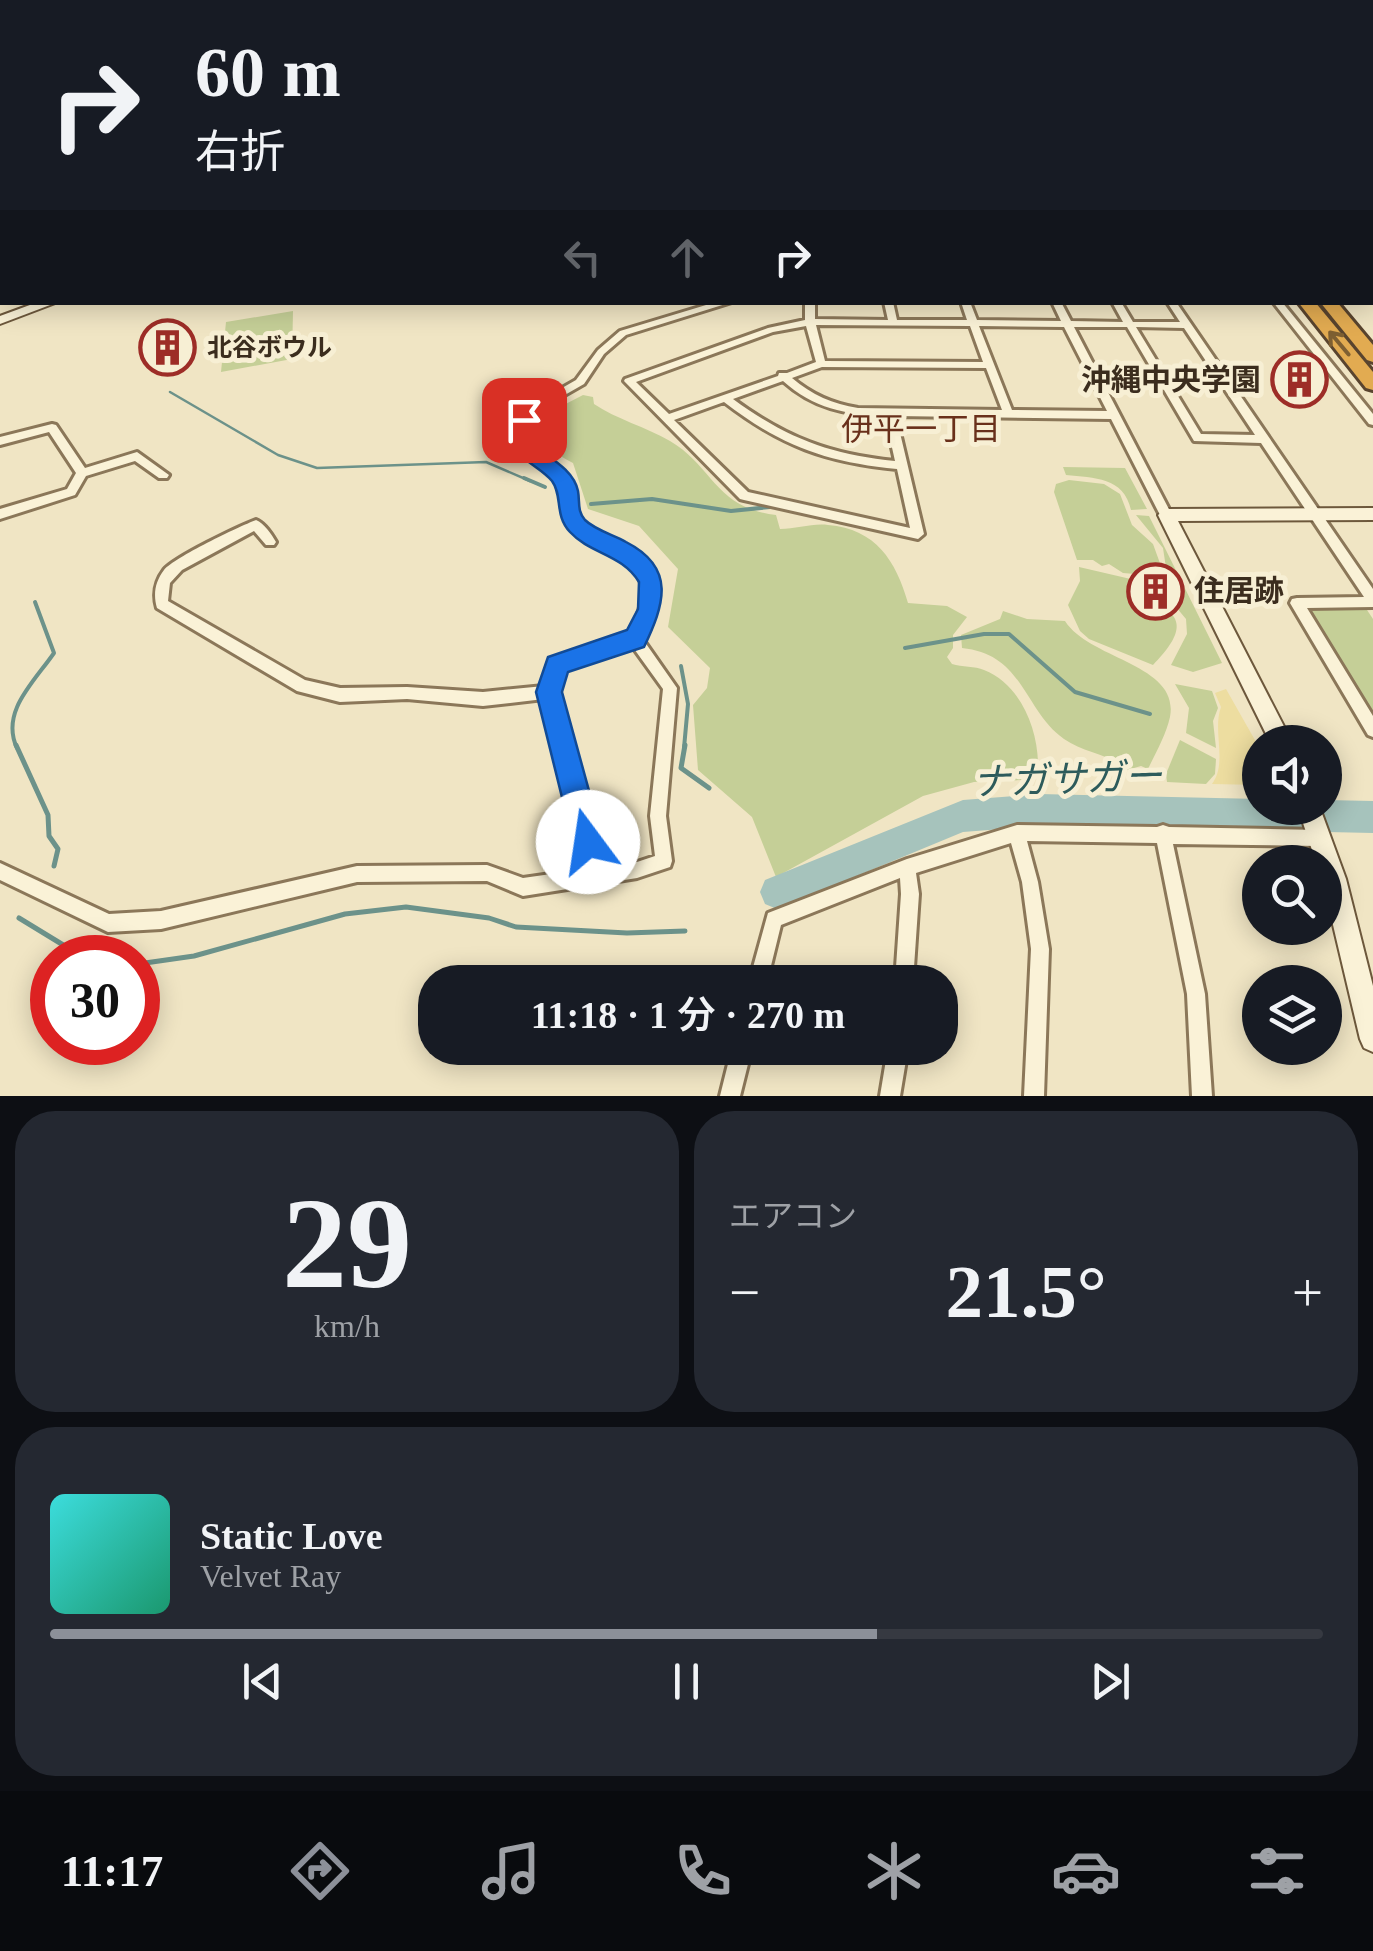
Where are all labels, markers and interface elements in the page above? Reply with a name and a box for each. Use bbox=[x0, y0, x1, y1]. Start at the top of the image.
text: 60 m bbox=[195, 34, 341, 111]
icon: right bbox=[30, 40, 160, 170]
text: 右折 bbox=[195, 127, 285, 177]
icon: left bbox=[555, 230, 610, 285]
icon: ahead bbox=[660, 230, 715, 285]
icon: right bbox=[765, 230, 820, 285]
building icon: 北谷ボウル bbox=[138, 317, 198, 377]
one-way arrow bbox=[1328, 331, 1350, 357]
place label: 北谷ボウル bbox=[207, 334, 332, 361]
building icon: 沖縄中央学園 bbox=[1270, 350, 1330, 410]
place label: 沖縄中央学園 bbox=[1081, 363, 1261, 396]
pin bbox=[482, 378, 567, 463]
icon: arrive bbox=[497, 393, 552, 448]
district label: 伊平一丁目 bbox=[841, 411, 1001, 447]
building icon: 住居跡 bbox=[1125, 561, 1185, 621]
place label: 住居跡 bbox=[1194, 574, 1284, 607]
map controls bbox=[1242, 725, 1342, 1065]
button: sound bbox=[1242, 725, 1342, 825]
water label: ナガサガー bbox=[971, 755, 1164, 803]
position arrow bbox=[536, 790, 640, 894]
button: search bbox=[1242, 845, 1342, 945]
speed limit sign: 30 bbox=[30, 935, 160, 1065]
button: layers bbox=[1242, 965, 1342, 1065]
text: 11:18 · 1 分 · 270 m bbox=[531, 994, 845, 1036]
text: 29 bbox=[282, 1171, 412, 1315]
text: エアコン bbox=[729, 1198, 857, 1234]
text: 21.5° bbox=[945, 1250, 1107, 1333]
text: − bbox=[729, 1262, 760, 1323]
text: + bbox=[1292, 1262, 1323, 1323]
text: km/h bbox=[314, 1308, 380, 1344]
text: Static Love bbox=[200, 1515, 383, 1557]
text: Velvet Ray bbox=[200, 1558, 341, 1594]
icon: previous bbox=[235, 1654, 290, 1709]
icon: pause bbox=[659, 1654, 714, 1709]
icon: next bbox=[1083, 1654, 1138, 1709]
icon: directions bbox=[285, 1836, 355, 1906]
icon: music bbox=[476, 1836, 546, 1906]
icon: phone bbox=[668, 1836, 738, 1906]
icon: climate bbox=[859, 1836, 929, 1906]
icon: car bbox=[1051, 1836, 1121, 1906]
icon: filters bbox=[1242, 1836, 1312, 1906]
text: 11:17 bbox=[61, 1846, 163, 1896]

